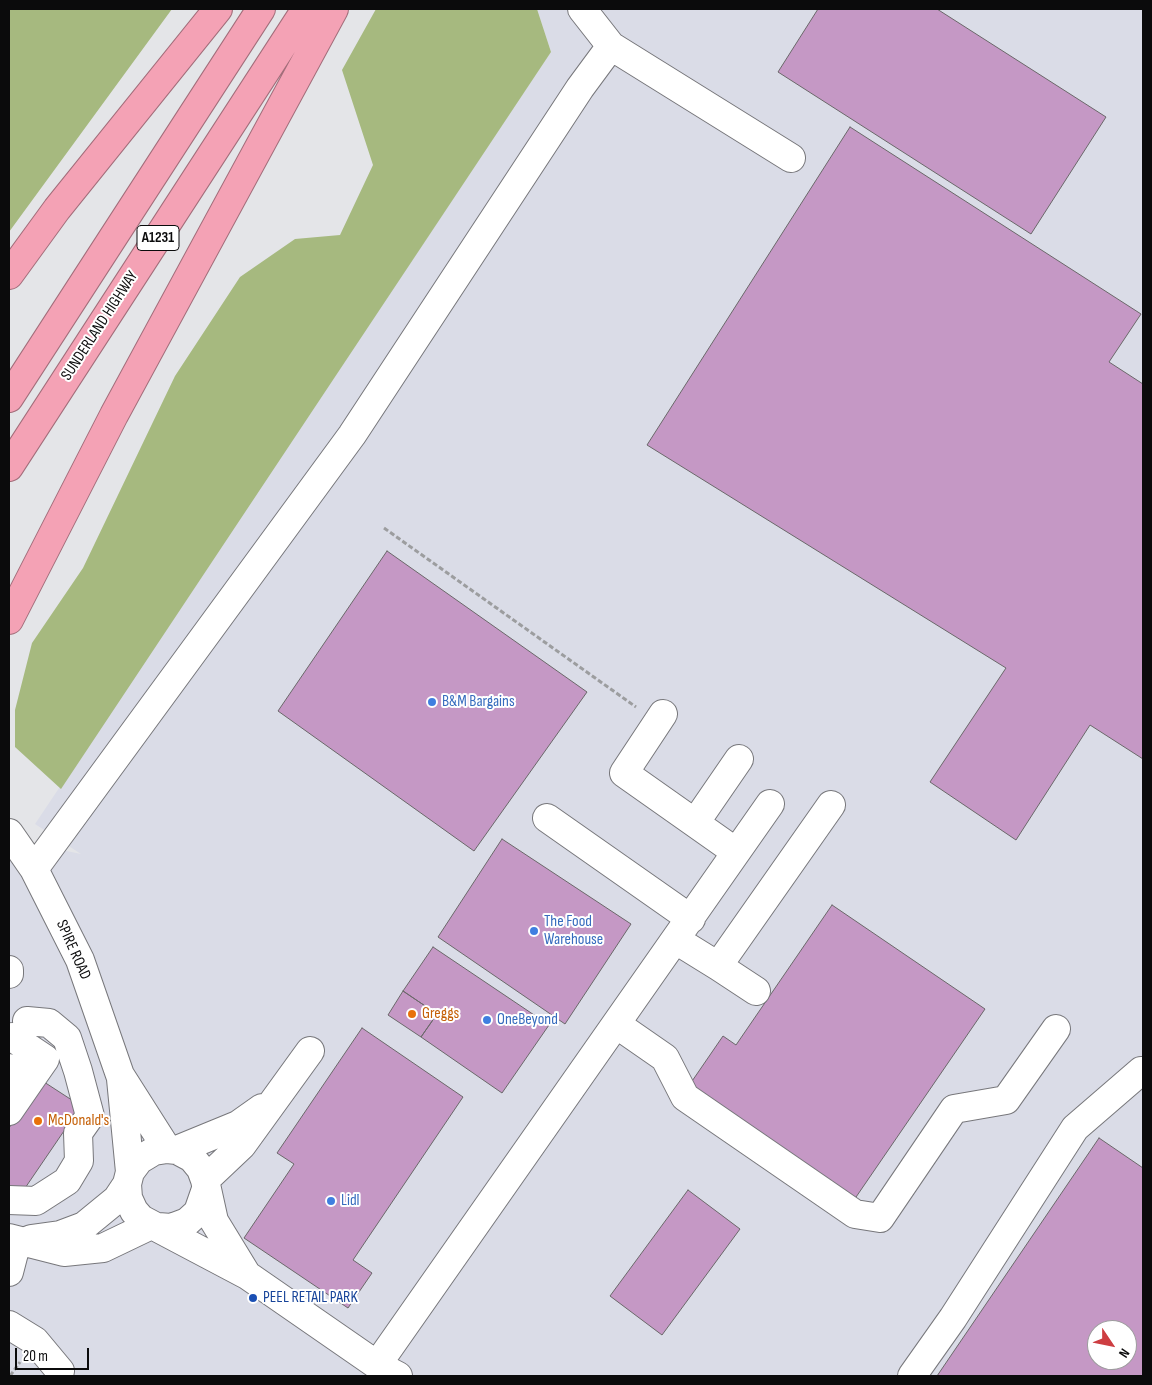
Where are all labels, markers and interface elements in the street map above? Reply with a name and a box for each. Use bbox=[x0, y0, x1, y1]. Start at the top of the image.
road number: A1231 bbox=[137, 226, 179, 250]
street label: SUNDERLAND HIGHWAY bbox=[57, 268, 143, 384]
place label: B&M Bargains bbox=[442, 692, 515, 712]
marker: B&M Bargains bbox=[426, 696, 438, 708]
place label: The Food Warehouse bbox=[544, 912, 603, 950]
street label: SPIRE ROAD bbox=[51, 917, 95, 983]
marker: The Food Warehouse bbox=[528, 925, 540, 937]
place label: Greggs bbox=[422, 1004, 459, 1024]
marker: Greggs bbox=[406, 1008, 418, 1020]
place label: OneBeyond bbox=[497, 1010, 558, 1030]
marker: OneBeyond bbox=[481, 1014, 493, 1026]
place label: McDonald's bbox=[48, 1111, 109, 1131]
marker: McDonald's bbox=[32, 1115, 44, 1127]
place label: Lidl bbox=[341, 1191, 360, 1211]
marker: Lidl bbox=[325, 1195, 337, 1207]
place label: PEEL RETAIL PARK bbox=[263, 1288, 358, 1308]
marker: PEEL RETAIL PARK bbox=[247, 1292, 259, 1304]
north arrow bbox=[1087, 1320, 1137, 1370]
scale bar bbox=[18, 1338, 91, 1370]
text: N bbox=[1115, 1345, 1133, 1361]
text: 20 m bbox=[23, 1347, 48, 1366]

